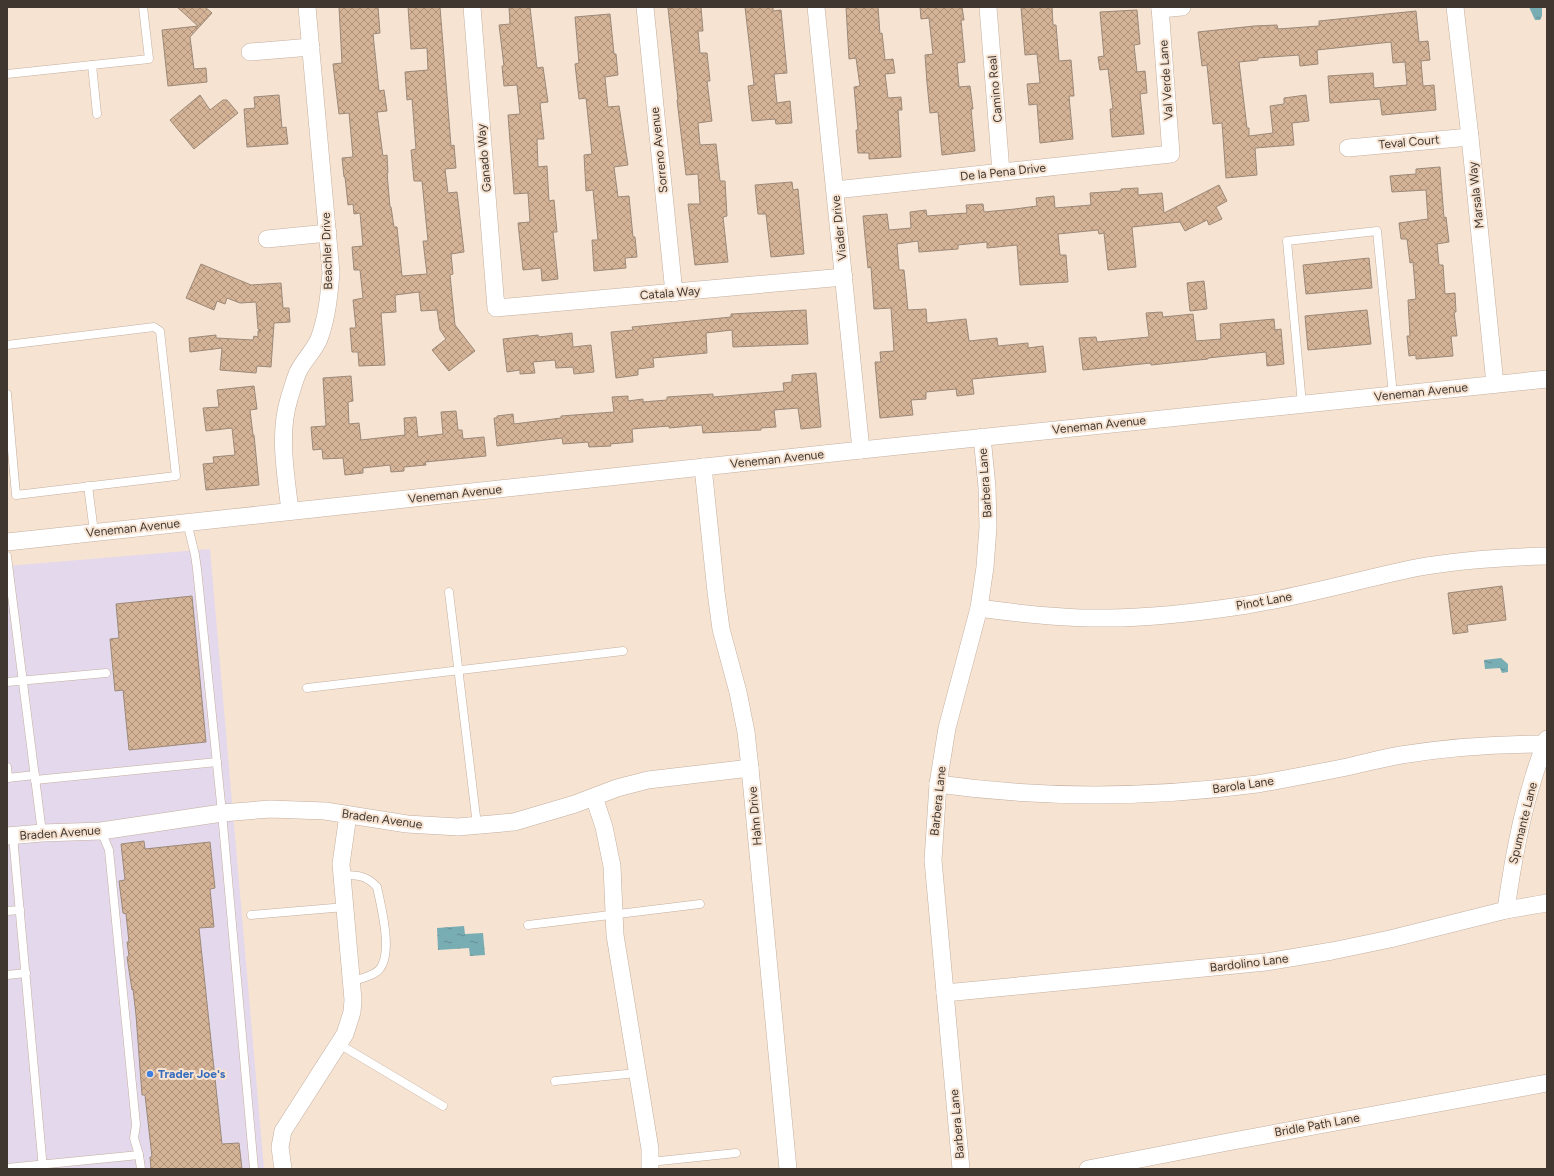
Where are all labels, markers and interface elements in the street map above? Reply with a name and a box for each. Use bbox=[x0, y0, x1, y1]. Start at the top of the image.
street label: Val Verde Lane bbox=[1156, 39, 1176, 120]
street label: Camino Real bbox=[985, 55, 1005, 123]
street label: Sorreno Avenue bbox=[647, 106, 670, 194]
street label: Ganado Way bbox=[474, 123, 494, 193]
street label: Teval Court bbox=[1378, 132, 1440, 152]
street label: De la Pena Drive bbox=[959, 160, 1047, 183]
street label: Marsala Way bbox=[1465, 160, 1486, 229]
street label: Viader Drive bbox=[829, 194, 849, 261]
street label: Beachler Drive bbox=[319, 212, 335, 290]
street label: Catala Way bbox=[639, 283, 701, 303]
street label: Veneman Avenue bbox=[1373, 380, 1469, 404]
street label: Veneman Avenue bbox=[1051, 413, 1147, 437]
street label: Veneman Avenue bbox=[729, 447, 825, 471]
street label: Barbera Lane bbox=[976, 447, 994, 518]
street label: Veneman Avenue bbox=[407, 482, 503, 506]
street label: Veneman Avenue bbox=[85, 516, 181, 540]
street label: Pinot Lane bbox=[1235, 589, 1293, 613]
street label: Barbera Lane bbox=[927, 765, 949, 836]
street label: Barola Lane bbox=[1211, 774, 1275, 796]
street label: Spumante Lane bbox=[1506, 780, 1540, 865]
street label: Hahn Drive bbox=[745, 785, 765, 846]
street label: Braden Avenue bbox=[341, 806, 424, 832]
street label: Braden Avenue bbox=[19, 823, 101, 843]
street label: Bardolino Lane bbox=[1209, 951, 1290, 975]
place label: Trader Joe's bbox=[158, 1067, 226, 1081]
marker: Trader Joe's bbox=[145, 1069, 155, 1079]
street label: Barbera Lane bbox=[947, 1088, 967, 1159]
street label: Bridle Path Lane bbox=[1273, 1111, 1361, 1139]

